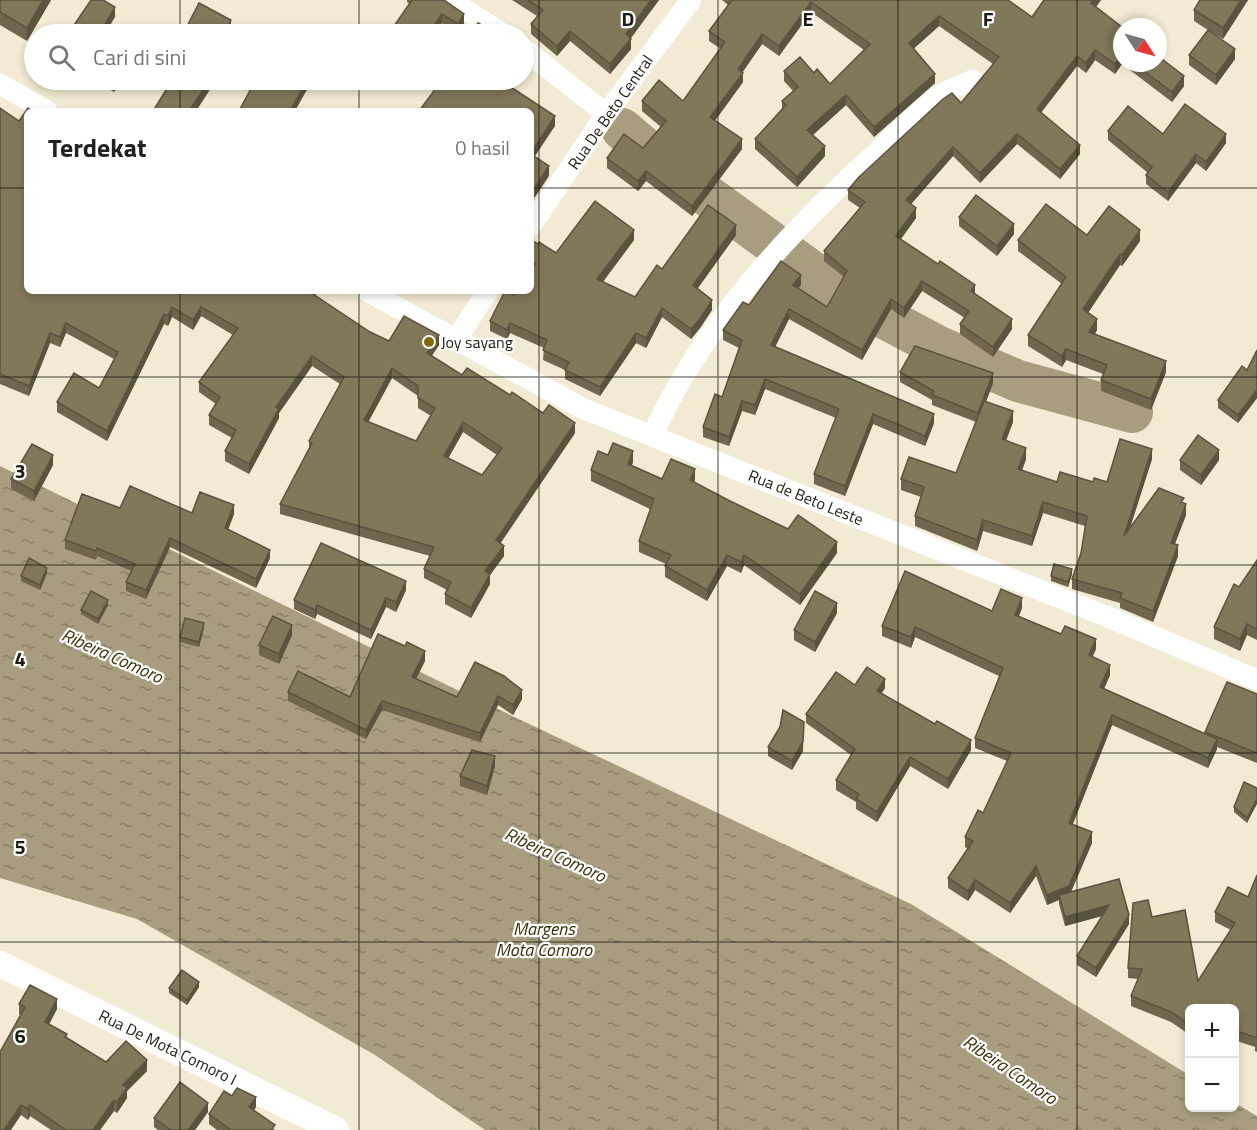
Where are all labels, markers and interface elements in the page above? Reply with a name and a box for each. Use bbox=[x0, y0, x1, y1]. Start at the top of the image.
text: D bbox=[622, 3, 634, 34]
text: E bbox=[802, 3, 814, 34]
text: F bbox=[983, 3, 994, 34]
north arrow bbox=[1113, 18, 1167, 72]
search box bbox=[24, 24, 534, 90]
text: Cari di sini bbox=[93, 40, 186, 74]
icon: search bbox=[45, 41, 78, 74]
street label: Rua De Beto Central bbox=[561, 50, 659, 174]
text: Terdekat bbox=[48, 128, 147, 167]
text: 0 hasil bbox=[455, 132, 510, 163]
place label: Joy sayang bbox=[441, 330, 513, 354]
marker: Joy sayang bbox=[422, 335, 436, 349]
text: 3 bbox=[14, 455, 26, 486]
street label: Rua de Beto Leste bbox=[745, 463, 867, 531]
water label: Ribeira Comoro bbox=[57, 621, 168, 690]
text: 4 bbox=[14, 643, 26, 674]
water label: Ribeira Comoro bbox=[500, 820, 611, 889]
text: 5 bbox=[14, 831, 26, 862]
water label: Margens Mota Comoro bbox=[496, 915, 593, 963]
street label: Rua De Mota Comoro I bbox=[95, 1003, 241, 1091]
map controls bbox=[1185, 1004, 1239, 1112]
button: + bbox=[1185, 1004, 1239, 1058]
text: 6 bbox=[14, 1020, 26, 1051]
water label: Ribeira Comoro bbox=[958, 1028, 1064, 1112]
button: − bbox=[1185, 1058, 1239, 1112]

